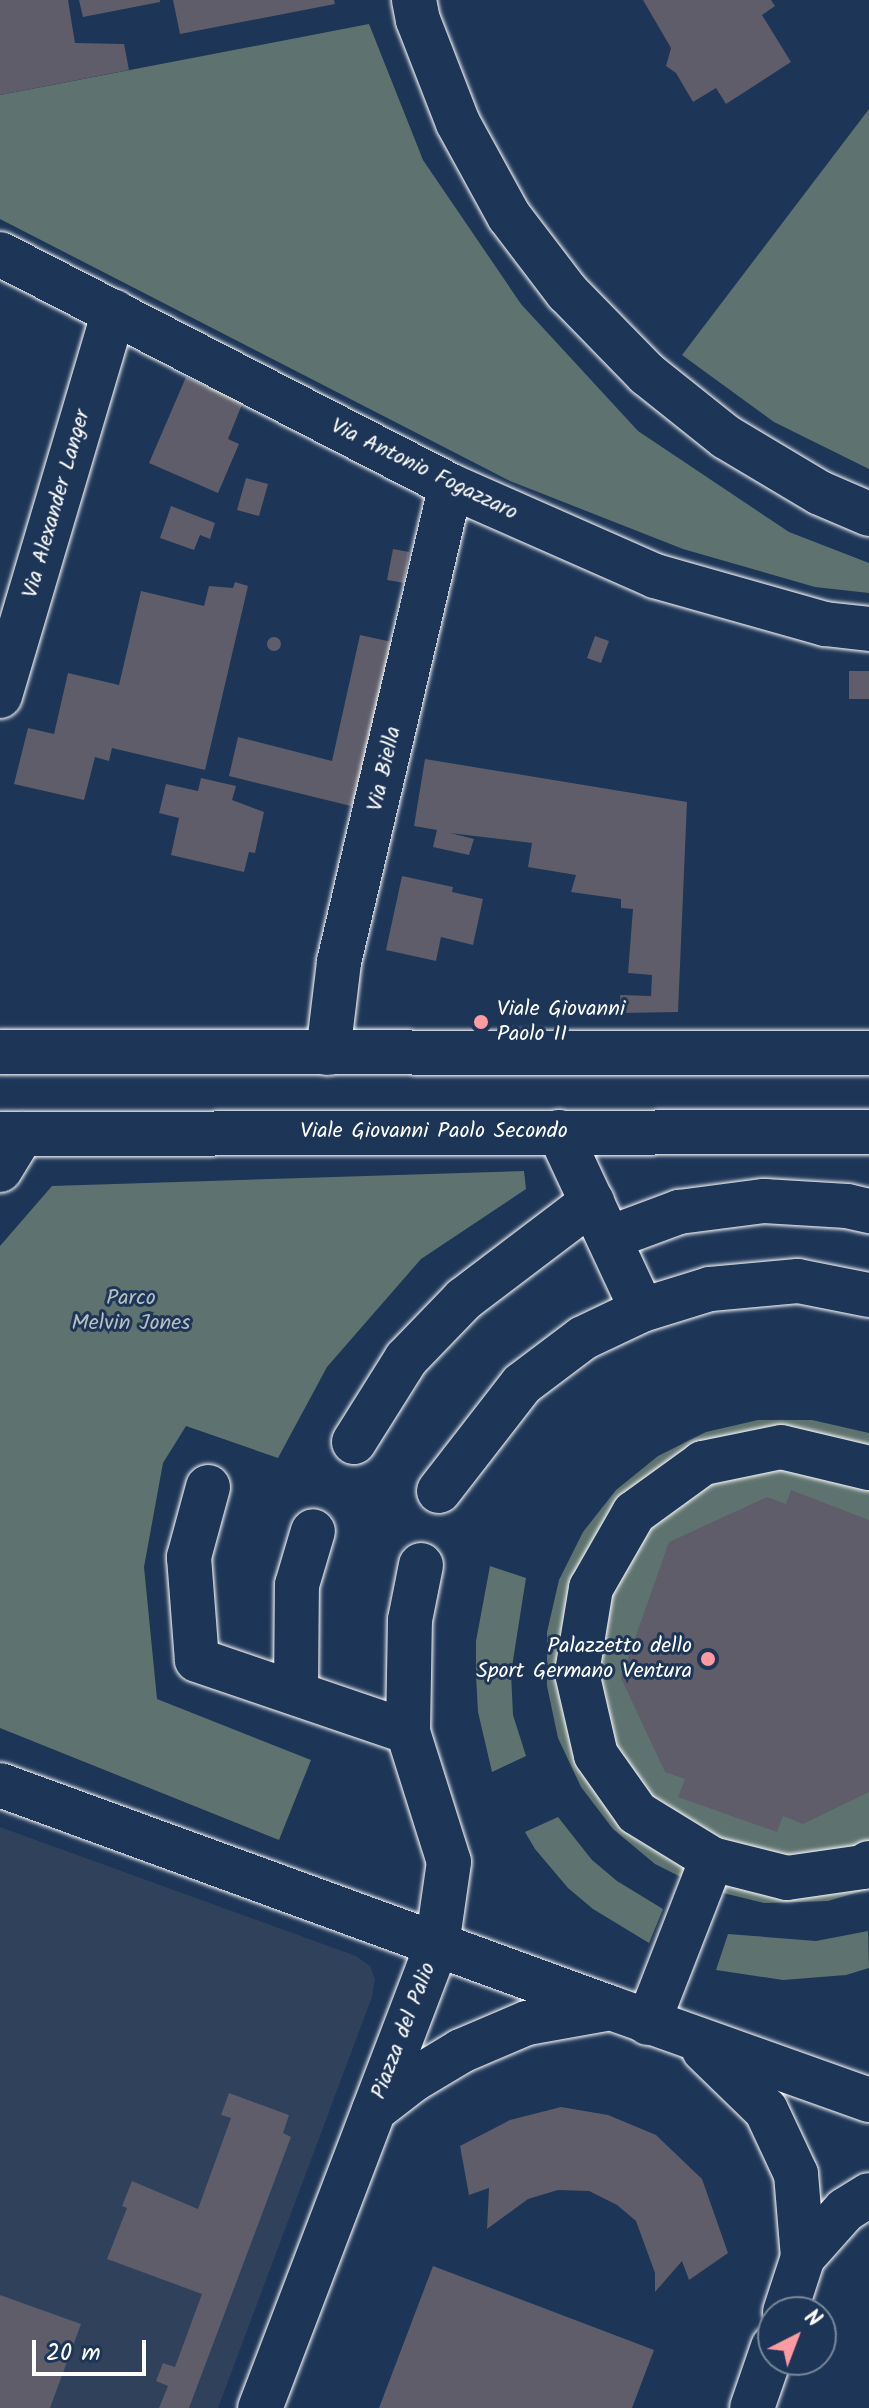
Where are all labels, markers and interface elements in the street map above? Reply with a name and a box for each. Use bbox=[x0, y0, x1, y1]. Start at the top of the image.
street label: Via Alexander Langer bbox=[17, 407, 97, 601]
street label: Via Antonio Fogazzaro bbox=[326, 413, 522, 527]
street label: Via Biella bbox=[362, 724, 408, 814]
place label: Viale Giovanni Paolo II bbox=[497, 996, 625, 1048]
marker: Viale Giovanni Paolo II bbox=[472, 1013, 490, 1031]
street label: Viale Giovanni Paolo Secondo bbox=[300, 1119, 568, 1145]
park label: Parco Melvin Jones bbox=[72, 1285, 190, 1336]
place label: Palazzetto dello Sport Germano Ventura bbox=[476, 1633, 692, 1684]
marker: Palazzetto dello Sport Germano Ventura bbox=[699, 1650, 717, 1668]
street label: Piazza del Palio bbox=[366, 1959, 442, 2103]
north arrow bbox=[757, 2296, 837, 2376]
text: N bbox=[795, 2302, 829, 2337]
scale bar bbox=[36, 2324, 150, 2374]
text: 20 m bbox=[46, 2334, 101, 2373]

